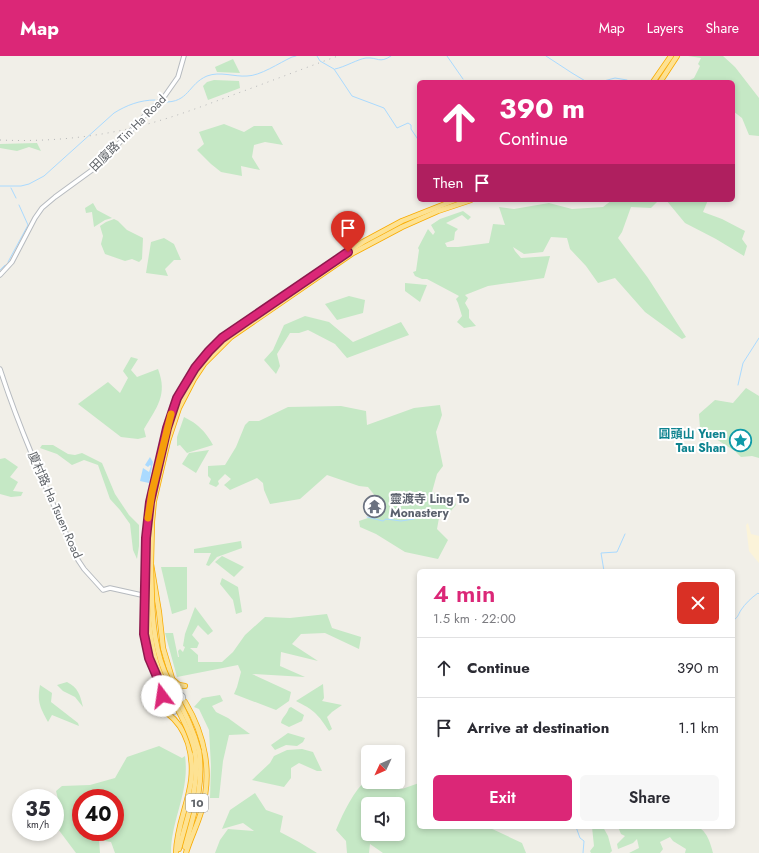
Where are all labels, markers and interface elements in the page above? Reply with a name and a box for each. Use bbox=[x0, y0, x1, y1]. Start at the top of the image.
text: Map bbox=[20, 15, 59, 42]
text: Map bbox=[599, 18, 625, 38]
text: Layers bbox=[647, 18, 683, 38]
text: Share bbox=[705, 18, 739, 38]
text: 390 m bbox=[499, 88, 585, 129]
street label: 田廈路 Tin Ha Road bbox=[86, 91, 170, 175]
icon: ahead bbox=[433, 96, 485, 148]
text: Continue bbox=[499, 126, 568, 152]
text: Then bbox=[433, 172, 463, 194]
icon: arrive bbox=[471, 172, 493, 194]
pin bbox=[331, 211, 365, 252]
icon: arrive bbox=[337, 217, 359, 239]
place label: 圓頭山 Yuen Tau Shan bbox=[659, 425, 726, 457]
place icon: 圓頭山 Yuen Tau Shan bbox=[728, 428, 754, 454]
street label: 廈村路 Ha Tsuen Road bbox=[23, 449, 87, 561]
place label: 靈渡寺 Ling To Monastery bbox=[390, 490, 470, 522]
temple icon: 靈渡寺 Ling To Monastery bbox=[362, 493, 388, 519]
text: 4 min bbox=[433, 576, 495, 611]
button: close bbox=[677, 582, 719, 624]
text: 1.5 km · 22:00 bbox=[433, 609, 516, 628]
icon: ahead bbox=[433, 657, 455, 679]
text: Continue bbox=[467, 657, 530, 679]
text: 390 m bbox=[677, 657, 719, 679]
position arrow bbox=[141, 675, 183, 717]
icon: arrive bbox=[433, 717, 455, 739]
text: Arrive at destination bbox=[467, 717, 609, 739]
text: 1.1 km bbox=[678, 717, 719, 739]
north arrow bbox=[361, 745, 405, 789]
map controls bbox=[361, 745, 405, 841]
button: Exit bbox=[433, 775, 572, 821]
button: Share bbox=[580, 775, 719, 821]
speed limit sign: 40 bbox=[72, 789, 124, 841]
road number: 10 bbox=[186, 794, 208, 812]
text: 35 bbox=[25, 795, 51, 824]
button: sound bbox=[361, 797, 405, 841]
text: km/h bbox=[27, 817, 49, 832]

